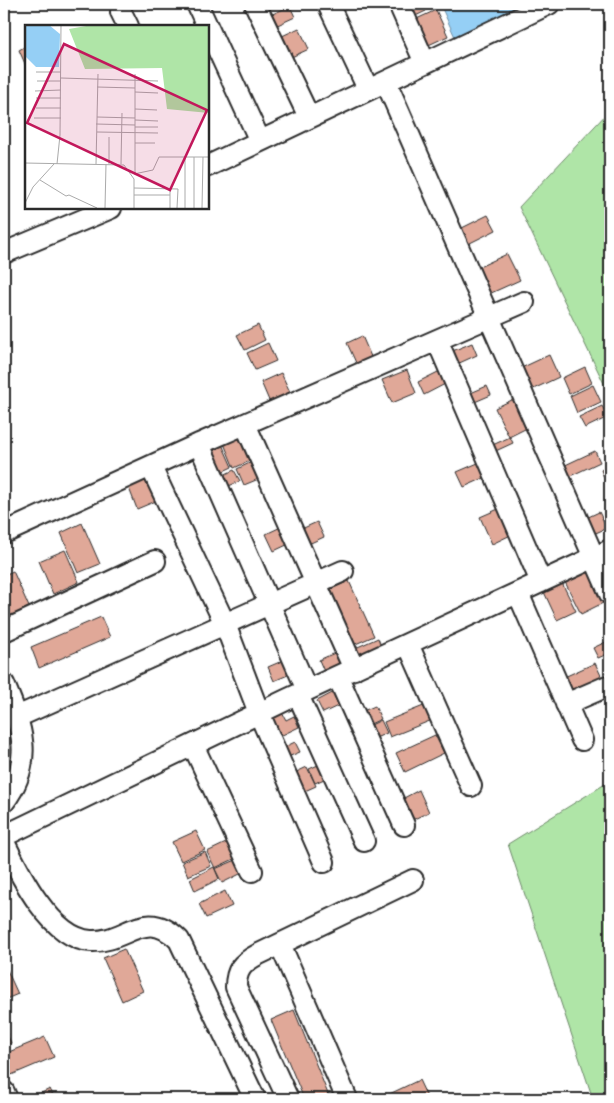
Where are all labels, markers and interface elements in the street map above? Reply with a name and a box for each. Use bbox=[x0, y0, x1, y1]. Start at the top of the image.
inset map bbox=[25, 25, 209, 209]

